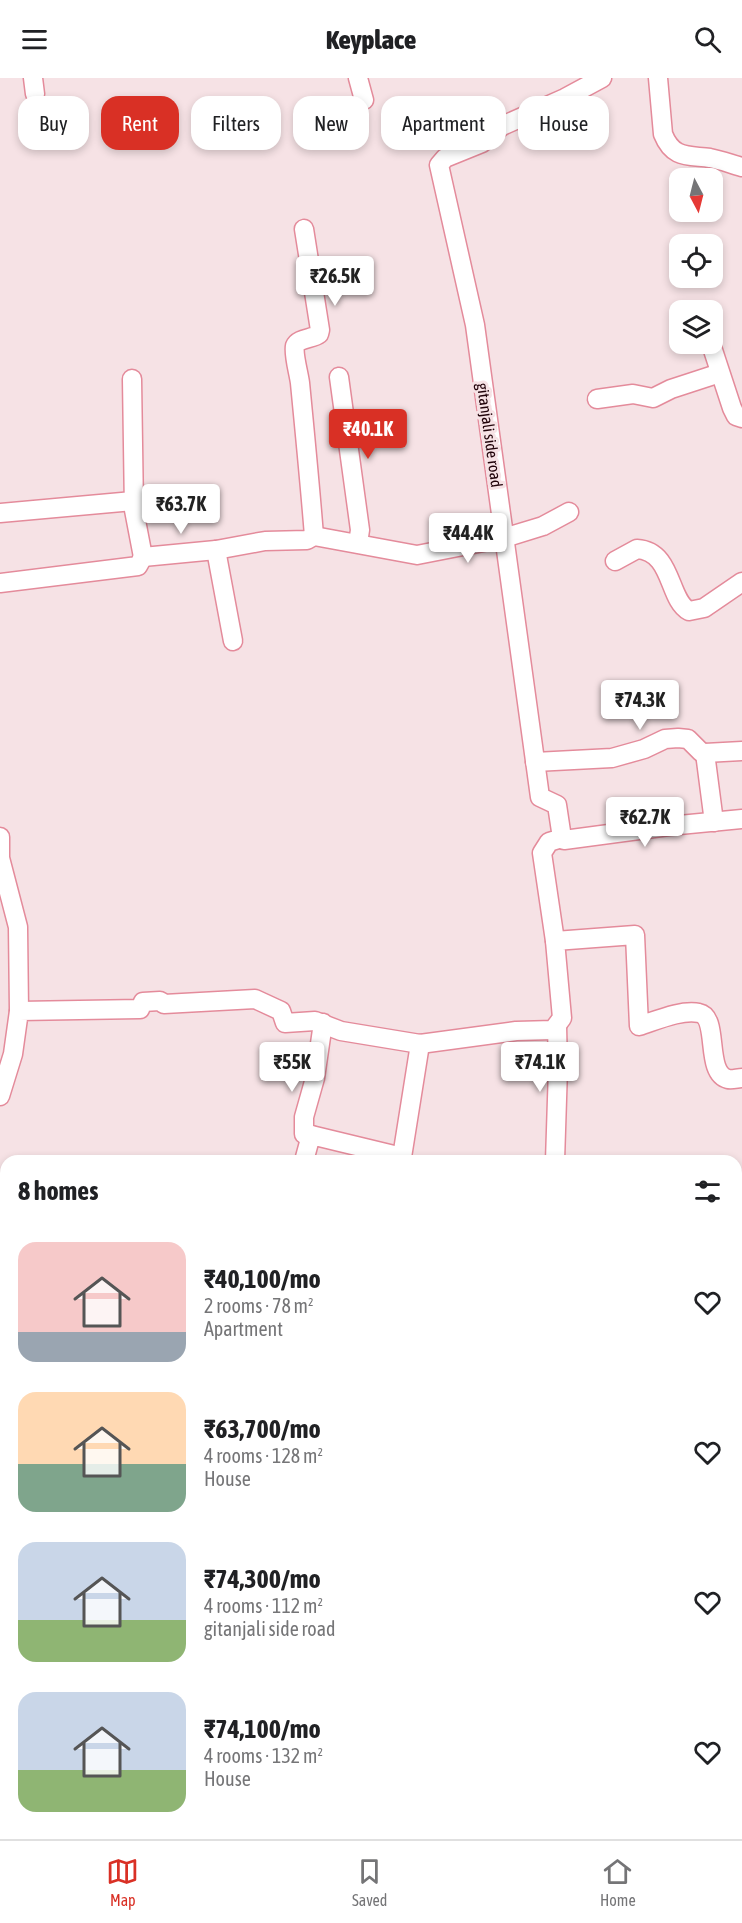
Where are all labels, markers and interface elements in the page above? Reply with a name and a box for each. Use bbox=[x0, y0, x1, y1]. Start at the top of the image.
icon: menu bbox=[18, 23, 51, 56]
icon: search bbox=[691, 23, 724, 56]
text: Keyplace bbox=[326, 24, 416, 55]
chip: Buy bbox=[18, 96, 89, 150]
chip: Rent bbox=[101, 96, 179, 150]
chip: Filters bbox=[191, 96, 281, 150]
chip: New bbox=[293, 96, 369, 150]
chip: Apartment bbox=[381, 96, 506, 150]
chip: House bbox=[518, 96, 609, 150]
north arrow bbox=[669, 168, 723, 222]
map controls bbox=[669, 168, 723, 354]
button: locate bbox=[669, 234, 723, 288]
pin: ₹26.5K bbox=[286, 256, 384, 307]
text: ₹26.5K bbox=[310, 264, 360, 287]
button: layers bbox=[669, 300, 723, 354]
street label: gitanjali side road bbox=[473, 382, 506, 488]
pin: ₹40.1K bbox=[319, 409, 417, 460]
text: ₹40.1K bbox=[343, 417, 393, 440]
pin: ₹63.7K bbox=[132, 484, 230, 535]
text: ₹63.7K bbox=[156, 492, 206, 515]
pin: ₹44.4K bbox=[419, 513, 517, 564]
text: ₹44.4K bbox=[443, 521, 493, 544]
pin: ₹74.3K bbox=[591, 680, 689, 731]
text: ₹74.3K bbox=[615, 688, 665, 711]
pin: ₹62.7K bbox=[596, 797, 694, 848]
text: ₹62.7K bbox=[620, 805, 670, 828]
pin: ₹55K bbox=[256, 1042, 328, 1093]
pin: ₹74.1K bbox=[491, 1042, 589, 1093]
text: ₹55K bbox=[273, 1050, 311, 1073]
text: ₹74.1K bbox=[515, 1050, 565, 1073]
icon: filters bbox=[691, 1175, 724, 1208]
text: 8 homes bbox=[18, 1176, 98, 1206]
text: ₹40,100/mo bbox=[204, 1264, 321, 1294]
icon: home bbox=[66, 1266, 138, 1338]
icon: heart bbox=[691, 1286, 724, 1319]
text: 2 rooms · 78 m² bbox=[204, 1294, 314, 1317]
text: Apartment bbox=[204, 1317, 283, 1340]
text: ₹63,700/mo bbox=[204, 1414, 321, 1444]
icon: home bbox=[66, 1416, 138, 1488]
icon: heart bbox=[691, 1436, 724, 1469]
text: 4 rooms · 128 m² bbox=[204, 1444, 323, 1467]
text: House bbox=[204, 1467, 251, 1490]
text: ₹74,300/mo bbox=[204, 1564, 321, 1594]
icon: home bbox=[66, 1566, 138, 1638]
icon: heart bbox=[691, 1586, 724, 1619]
text: 4 rooms · 112 m² bbox=[204, 1594, 323, 1617]
text: gitanjali side road bbox=[204, 1617, 336, 1640]
text: ₹74,100/mo bbox=[204, 1714, 321, 1744]
icon: home bbox=[66, 1716, 138, 1788]
icon: heart bbox=[691, 1736, 724, 1769]
text: 4 rooms · 132 m² bbox=[204, 1744, 323, 1767]
text: House bbox=[204, 1767, 251, 1790]
tab: Map bbox=[106, 1855, 139, 1909]
tab: Saved bbox=[352, 1855, 387, 1909]
tab: Home bbox=[600, 1855, 636, 1909]

